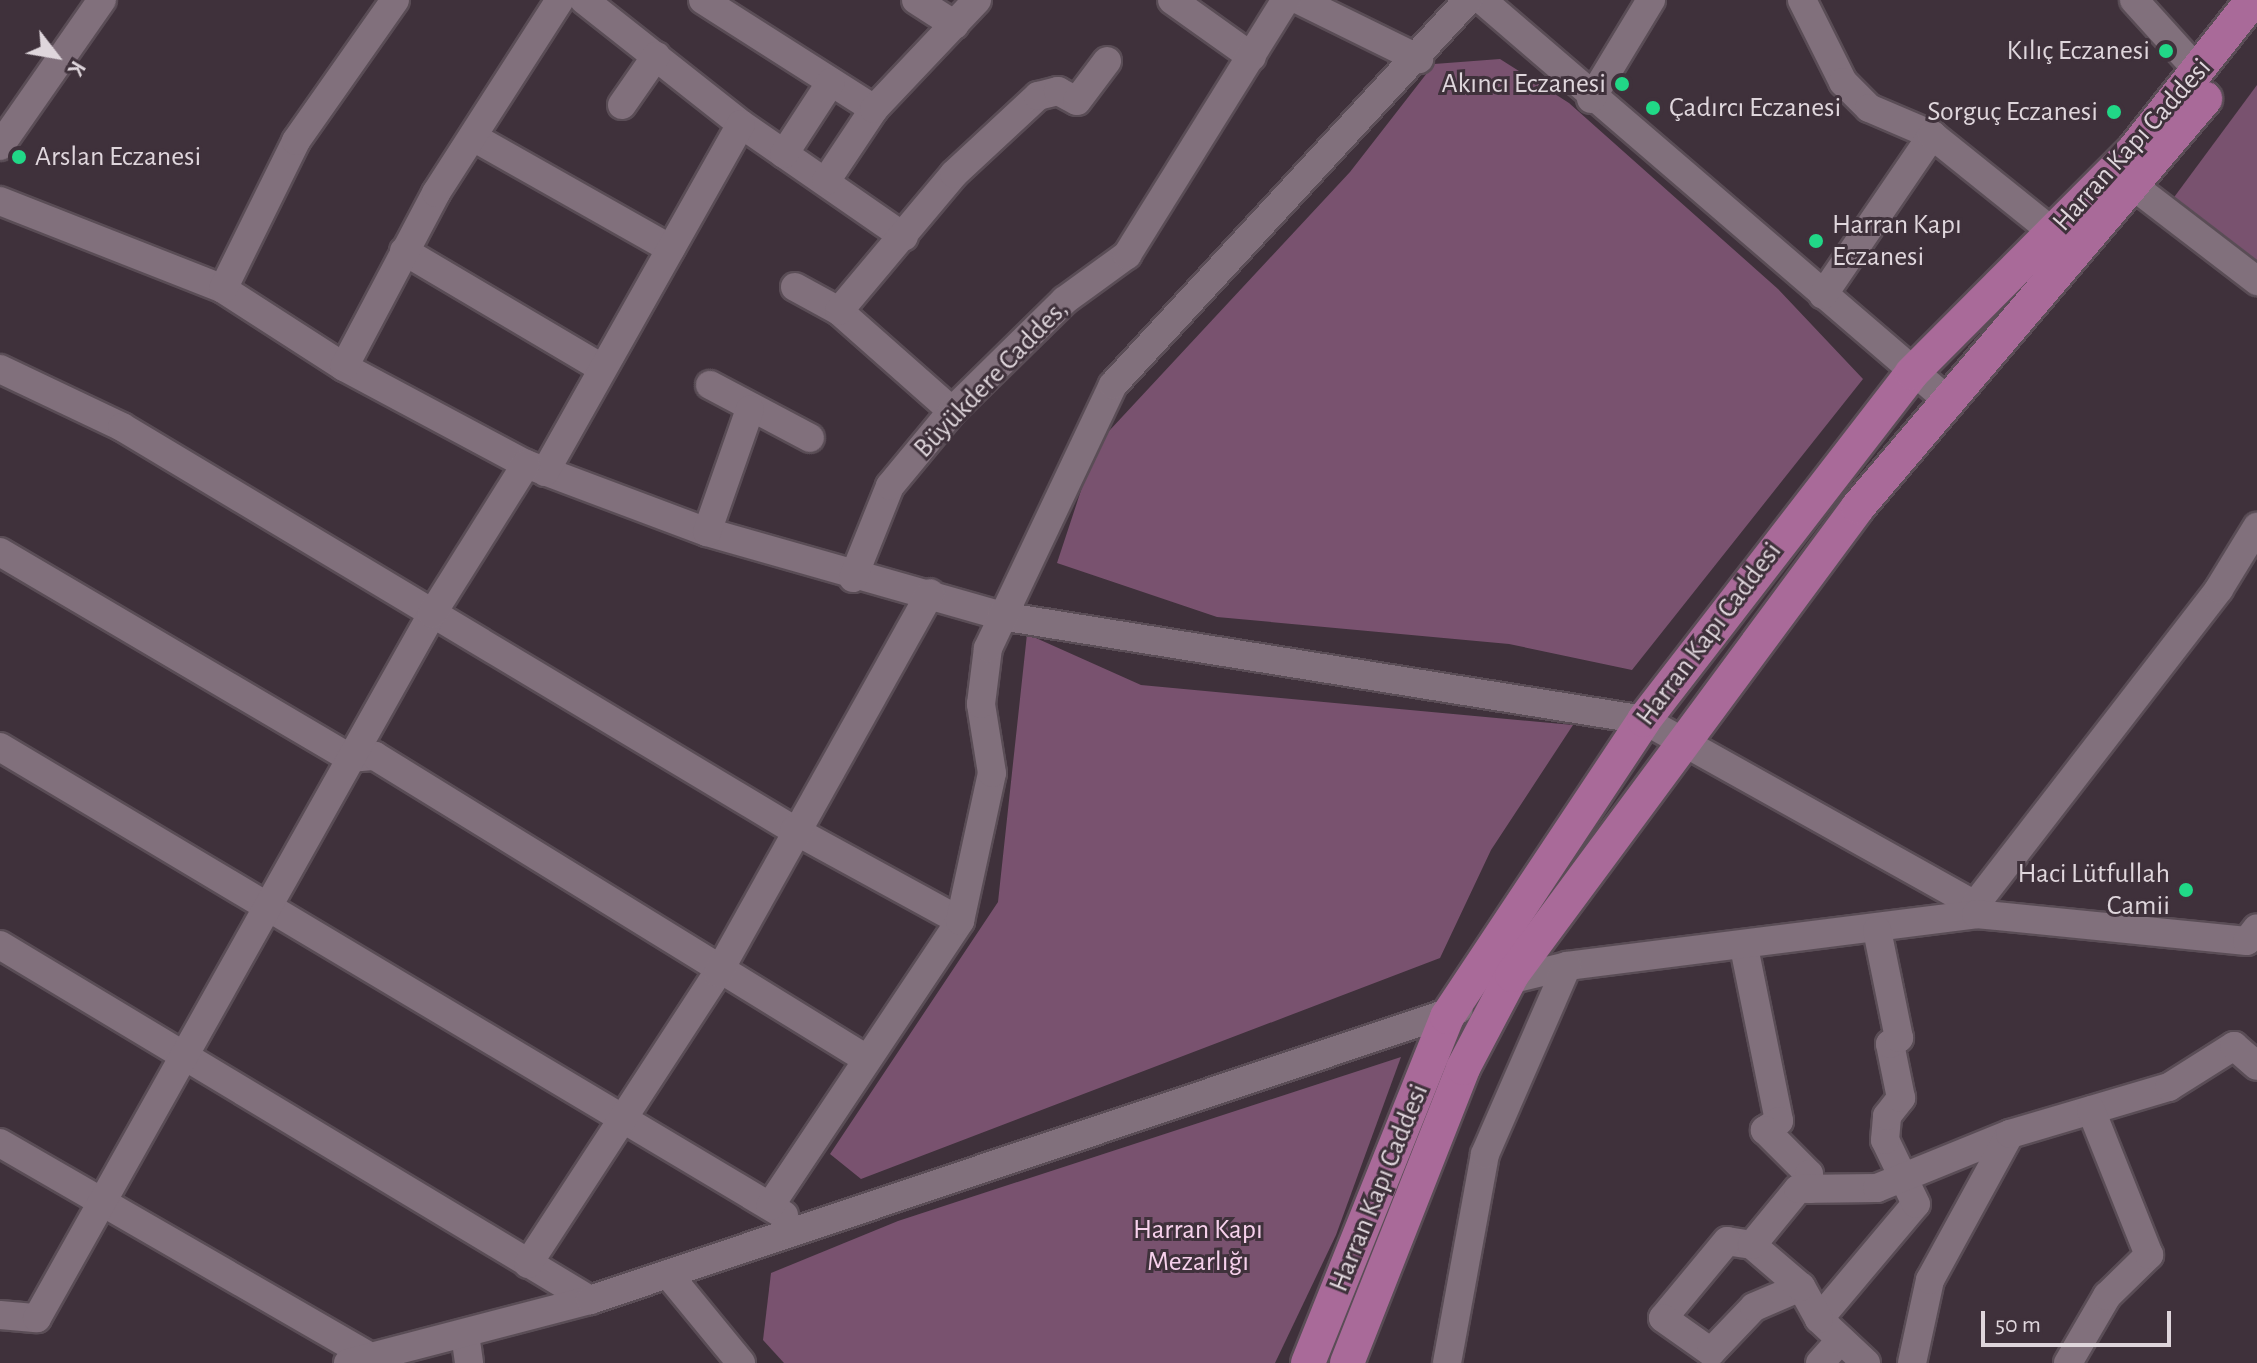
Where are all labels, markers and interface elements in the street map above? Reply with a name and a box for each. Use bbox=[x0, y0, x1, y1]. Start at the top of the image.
north arrow bbox=[16, 16, 96, 96]
place label: Kılıç Eczanesi bbox=[2007, 34, 2150, 68]
marker: Kılıç Eczanesi bbox=[2157, 42, 2175, 60]
street label: Harran Kapı Caddesi bbox=[2046, 52, 2218, 238]
text: K bbox=[64, 57, 89, 80]
place label: Akıncı Eczanesi bbox=[1441, 67, 1606, 101]
marker: Akıncı Eczanesi bbox=[1613, 75, 1631, 93]
place label: Çadırcı Eczanesi bbox=[1669, 91, 1841, 125]
place label: Sorguç Eczanesi bbox=[1927, 95, 2098, 129]
marker: Çadırcı Eczanesi bbox=[1644, 99, 1662, 117]
marker: Sorguç Eczanesi bbox=[2105, 103, 2123, 121]
place label: Arslan Eczanesi bbox=[35, 140, 201, 174]
marker: Arslan Eczanesi bbox=[10, 148, 28, 166]
place label: Harran Kapı Eczanesi bbox=[1832, 208, 1962, 274]
marker: Harran Kapı Eczanesi bbox=[1807, 232, 1825, 250]
street label: Büyükdere Caddes, bbox=[907, 293, 1075, 465]
street label: Harran Kapı Caddesi bbox=[1629, 536, 1789, 732]
place label: Haci Lütfullah Camii bbox=[2017, 857, 2170, 923]
marker: Haci Lütfullah Camii bbox=[2177, 881, 2195, 899]
street label: Harran Kapı Caddesi bbox=[1322, 1079, 1436, 1297]
park label: Harran Kapı Mezarlığı bbox=[1133, 1213, 1263, 1279]
scale bar bbox=[1985, 1295, 2175, 1345]
text: 50 m bbox=[1995, 1313, 2041, 1337]

